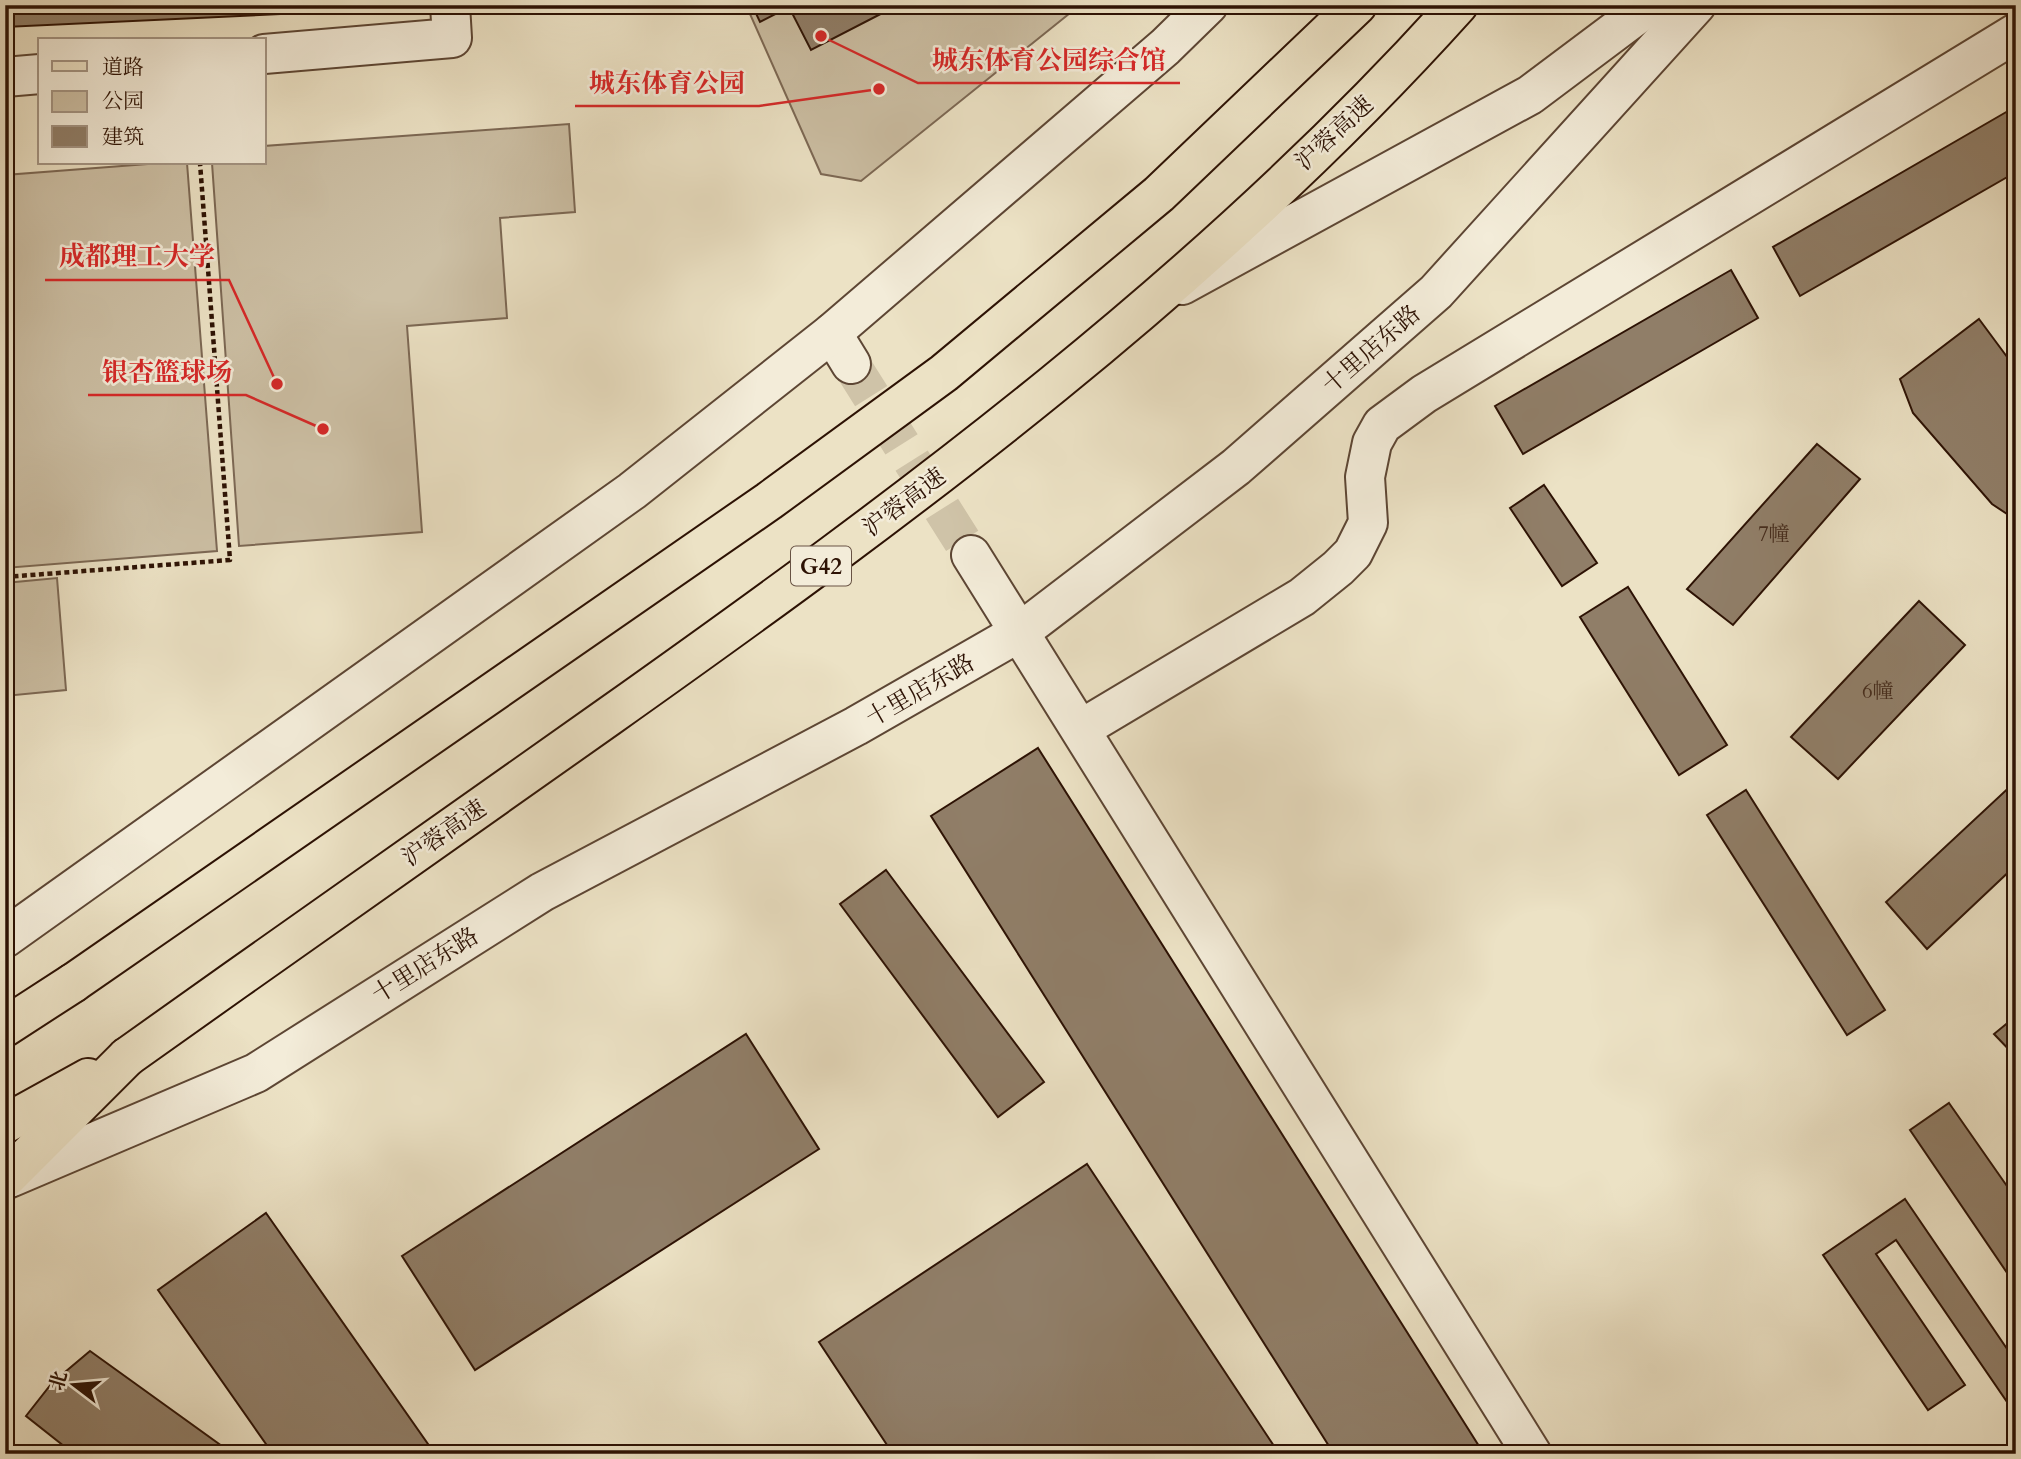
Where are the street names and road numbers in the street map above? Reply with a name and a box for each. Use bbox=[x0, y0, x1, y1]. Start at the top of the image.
street label: 沪蓉高速 bbox=[1288, 89, 1381, 178]
street label: 十里店东路 bbox=[1315, 298, 1427, 401]
street label: 沪蓉高速 bbox=[856, 460, 953, 544]
road number: G42 bbox=[791, 546, 851, 586]
street label: 十里店东路 bbox=[860, 646, 980, 735]
street label: 沪蓉高速 bbox=[396, 792, 493, 874]
street label: 十里店东路 bbox=[366, 920, 485, 1011]

